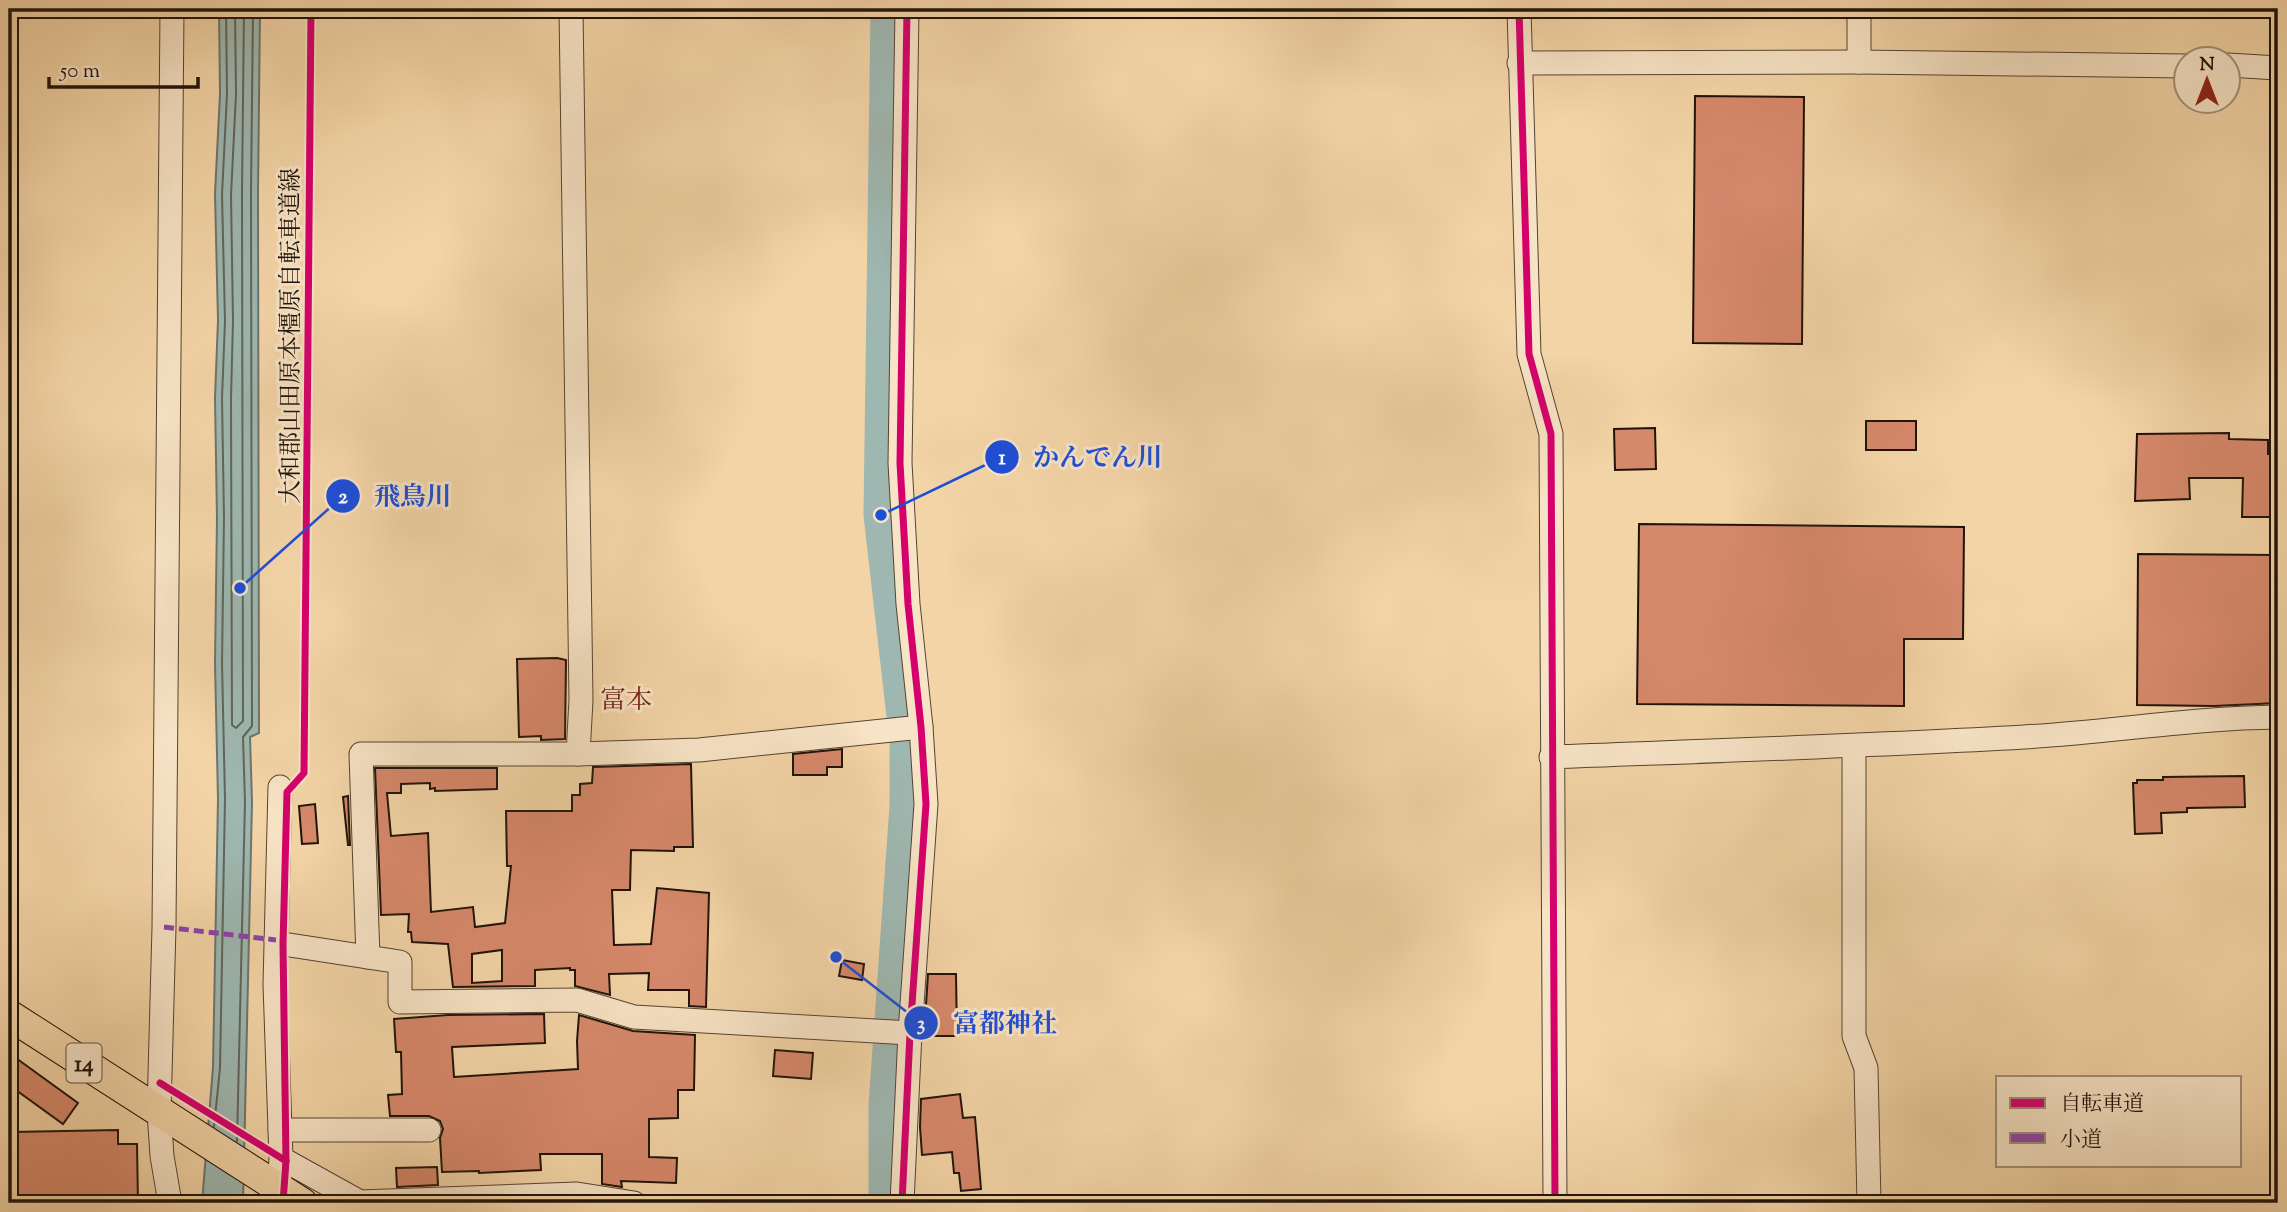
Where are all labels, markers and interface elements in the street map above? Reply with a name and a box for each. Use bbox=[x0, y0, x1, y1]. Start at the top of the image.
scale bar bbox=[49, 46, 198, 90]
north arrow bbox=[2172, 46, 2242, 116]
text: N bbox=[2199, 52, 2215, 79]
text: 50 m bbox=[59, 57, 100, 87]
street label: 大和郡山田原本橿原自転車道線 bbox=[275, 168, 309, 504]
callout: かんでん川 bbox=[984, 434, 1177, 481]
text: かんでん川 bbox=[1033, 441, 1163, 478]
text: 1 bbox=[998, 444, 1006, 474]
callout: 飛鳥川 bbox=[325, 472, 466, 519]
text: 飛鳥川 bbox=[374, 480, 452, 517]
text: 2 bbox=[338, 483, 348, 513]
district label: 富本 bbox=[600, 683, 652, 720]
callout: 富都神社 bbox=[904, 999, 1071, 1046]
text: 富都神社 bbox=[953, 1007, 1057, 1044]
text: 3 bbox=[917, 1010, 925, 1040]
road number: 14 bbox=[66, 1044, 102, 1082]
legend bbox=[1996, 1076, 2242, 1166]
text: 自転車道 bbox=[2060, 1090, 2144, 1120]
text: 小道 bbox=[2060, 1126, 2102, 1156]

